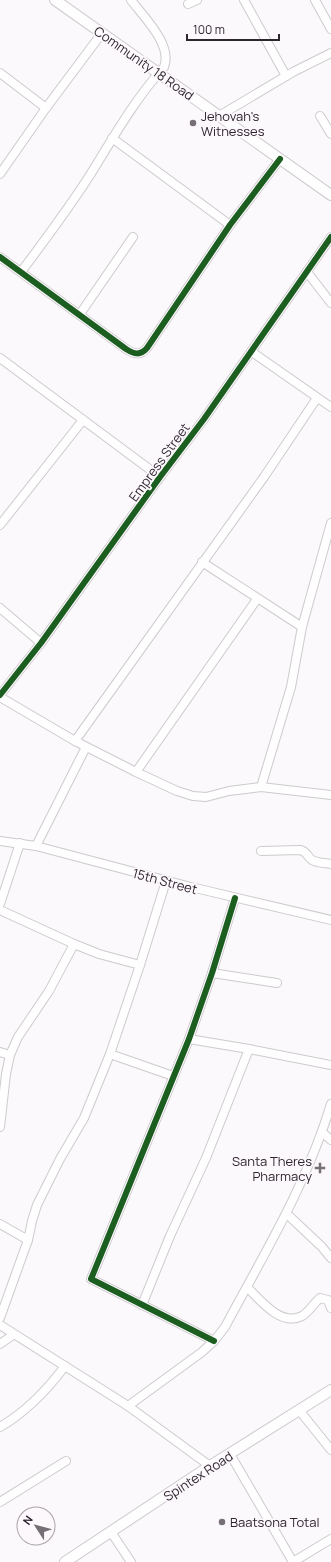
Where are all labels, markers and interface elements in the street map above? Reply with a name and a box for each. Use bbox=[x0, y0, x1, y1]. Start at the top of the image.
scale bar bbox=[187, 16, 279, 42]
text: 100 m bbox=[193, 21, 225, 38]
street label: Community 18 Road bbox=[91, 22, 197, 104]
place label: Jehovah's Witnesses bbox=[201, 107, 265, 140]
marker: Jehovah's Witnesses bbox=[188, 118, 198, 128]
street label: Empress Street bbox=[124, 419, 194, 505]
street label: 15th Street bbox=[131, 864, 199, 898]
place label: Santa Theres Pharmacy bbox=[232, 1152, 312, 1185]
marker: Santa Theres Pharmacy bbox=[315, 1163, 325, 1173]
street label: Spintex Road bbox=[160, 1447, 236, 1505]
north arrow bbox=[16, 1506, 56, 1546]
text: N bbox=[19, 1512, 36, 1527]
place label: Baatsona Total bbox=[230, 1513, 320, 1531]
marker: Baatsona Total bbox=[217, 1517, 227, 1527]

